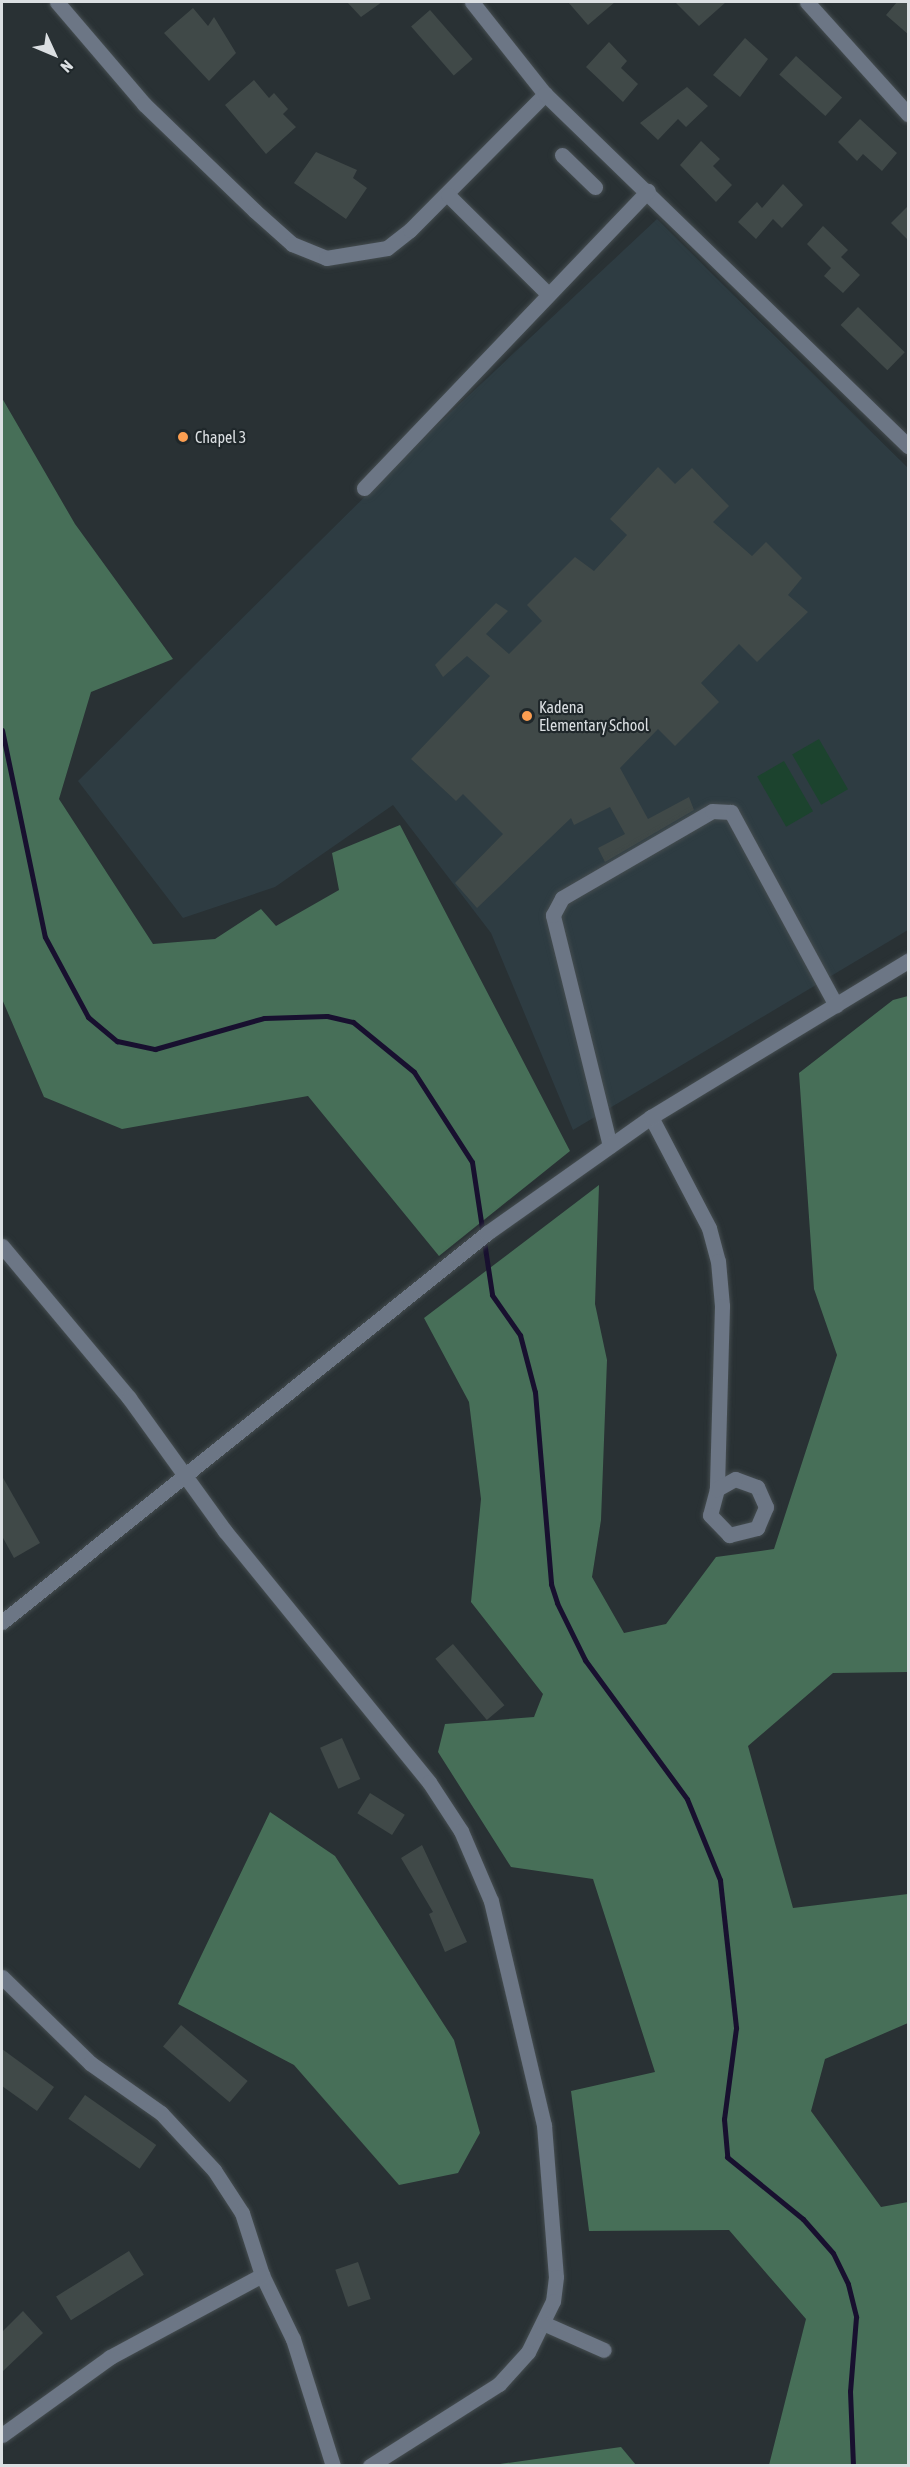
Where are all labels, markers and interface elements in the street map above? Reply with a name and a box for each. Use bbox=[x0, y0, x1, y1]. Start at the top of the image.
north arrow bbox=[24, 24, 84, 84]
text: N bbox=[57, 57, 77, 76]
place label: Chapel 3 bbox=[195, 427, 246, 447]
marker: Chapel 3 bbox=[176, 430, 190, 444]
place label: Kadena Elementary School bbox=[539, 697, 649, 735]
marker: Kadena Elementary School bbox=[520, 709, 534, 723]

